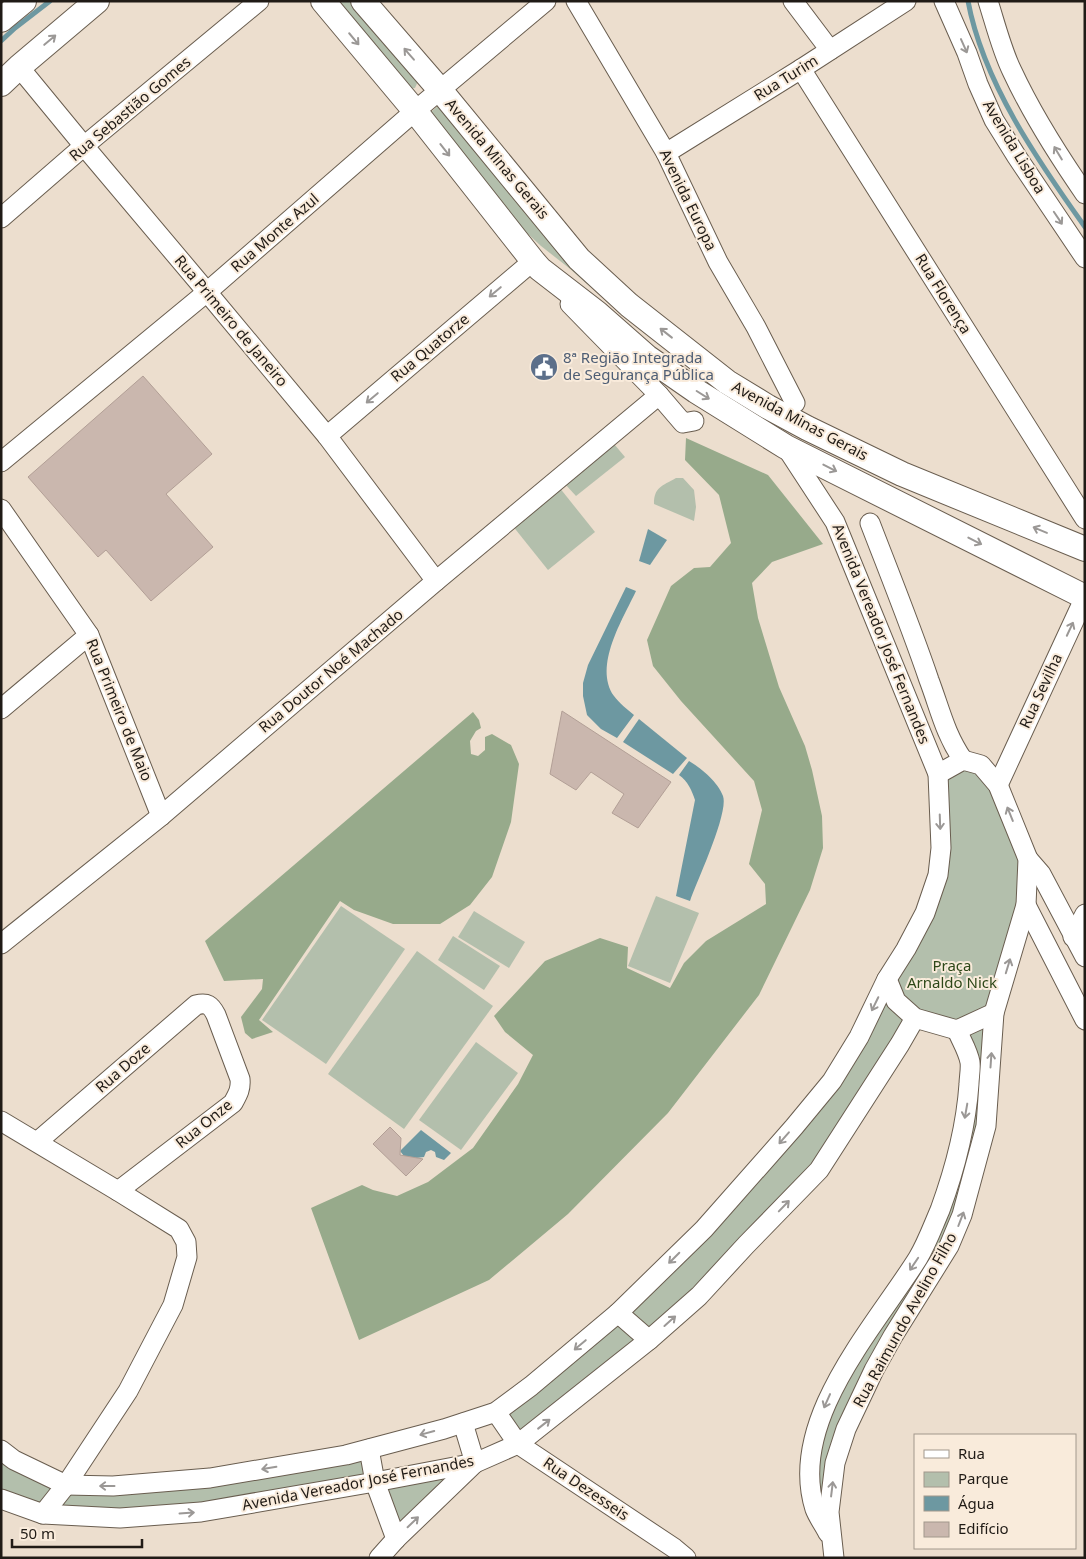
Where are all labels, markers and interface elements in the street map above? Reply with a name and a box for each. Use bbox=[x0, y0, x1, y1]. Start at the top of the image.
one-way arrow bbox=[348, 32, 360, 45]
one-way arrow bbox=[44, 35, 57, 46]
one-way arrow bbox=[960, 38, 970, 53]
one-way arrow bbox=[403, 47, 414, 60]
street label: Rua Turim bbox=[750, 50, 821, 105]
street label: Rua Sebastião Gomes bbox=[64, 51, 194, 165]
street label: Avenida Minas Gerais bbox=[441, 94, 554, 223]
street label: Avenida Lisboa bbox=[979, 96, 1051, 197]
one-way arrow bbox=[440, 143, 451, 156]
street label: Avenida Europa bbox=[656, 145, 722, 254]
one-way arrow bbox=[1053, 147, 1063, 161]
street label: Rua Monte Azul bbox=[226, 188, 323, 276]
one-way arrow bbox=[1053, 211, 1063, 225]
street label: Rua Primeiro de Janeiro bbox=[171, 250, 293, 390]
street label: Rua Florença bbox=[911, 250, 976, 337]
one-way arrow bbox=[489, 287, 502, 298]
street label: Rua Quatorze bbox=[386, 309, 473, 386]
one-way arrow bbox=[659, 328, 672, 339]
place label: 8ª Região Integrada de Segurança Pública bbox=[563, 347, 714, 384]
public building icon: 8ª Região Integrada de Segurança Pública bbox=[529, 352, 559, 382]
street label: Avenida Minas Gerais bbox=[729, 376, 872, 464]
one-way arrow bbox=[695, 390, 709, 400]
one-way arrow bbox=[365, 392, 378, 403]
one-way arrow bbox=[822, 463, 837, 473]
street label: Avenida Vereador José Fernandes bbox=[829, 521, 935, 747]
one-way arrow bbox=[1033, 525, 1048, 535]
one-way arrow bbox=[967, 537, 982, 546]
street label: Rua Doutor Noé Machado bbox=[254, 604, 407, 737]
one-way arrow bbox=[1065, 622, 1075, 637]
street label: Rua Primeiro de Maio bbox=[82, 635, 158, 784]
street label: Rua Sevilha bbox=[1014, 650, 1066, 731]
one-way arrow bbox=[1004, 807, 1014, 822]
one-way arrow bbox=[936, 814, 945, 830]
park label: Praça Arnaldo Nick bbox=[907, 955, 997, 992]
one-way arrow bbox=[1004, 958, 1014, 974]
one-way arrow bbox=[869, 997, 879, 1012]
street label: Rua Doze bbox=[91, 1038, 154, 1097]
one-way arrow bbox=[986, 1052, 996, 1068]
street label: Rua Onze bbox=[171, 1094, 236, 1152]
one-way arrow bbox=[961, 1103, 970, 1119]
one-way arrow bbox=[778, 1132, 790, 1145]
one-way arrow bbox=[778, 1199, 790, 1212]
one-way arrow bbox=[957, 1211, 966, 1226]
street label: Rua Raimundo Avelino Filho bbox=[848, 1229, 961, 1410]
one-way arrow bbox=[668, 1252, 680, 1264]
one-way arrow bbox=[909, 1257, 919, 1271]
one-way arrow bbox=[664, 1315, 677, 1327]
one-way arrow bbox=[574, 1339, 587, 1350]
one-way arrow bbox=[822, 1393, 832, 1408]
one-way arrow bbox=[537, 1418, 550, 1429]
one-way arrow bbox=[420, 1429, 436, 1439]
legend bbox=[914, 1434, 1076, 1549]
text: Rua bbox=[958, 1443, 985, 1463]
street label: Avenida Vereador José Fernandes bbox=[240, 1450, 475, 1514]
street label: Rua Dezesseis bbox=[540, 1452, 633, 1524]
one-way arrow bbox=[261, 1464, 277, 1474]
text: Parque bbox=[958, 1468, 1008, 1488]
one-way arrow bbox=[100, 1481, 116, 1491]
one-way arrow bbox=[827, 1482, 837, 1498]
text: Água bbox=[958, 1493, 995, 1513]
one-way arrow bbox=[179, 1509, 195, 1518]
scale bar bbox=[12, 1516, 142, 1548]
one-way arrow bbox=[407, 1516, 419, 1529]
text: Edifício bbox=[958, 1518, 1009, 1538]
text: 50 m bbox=[20, 1523, 55, 1543]

